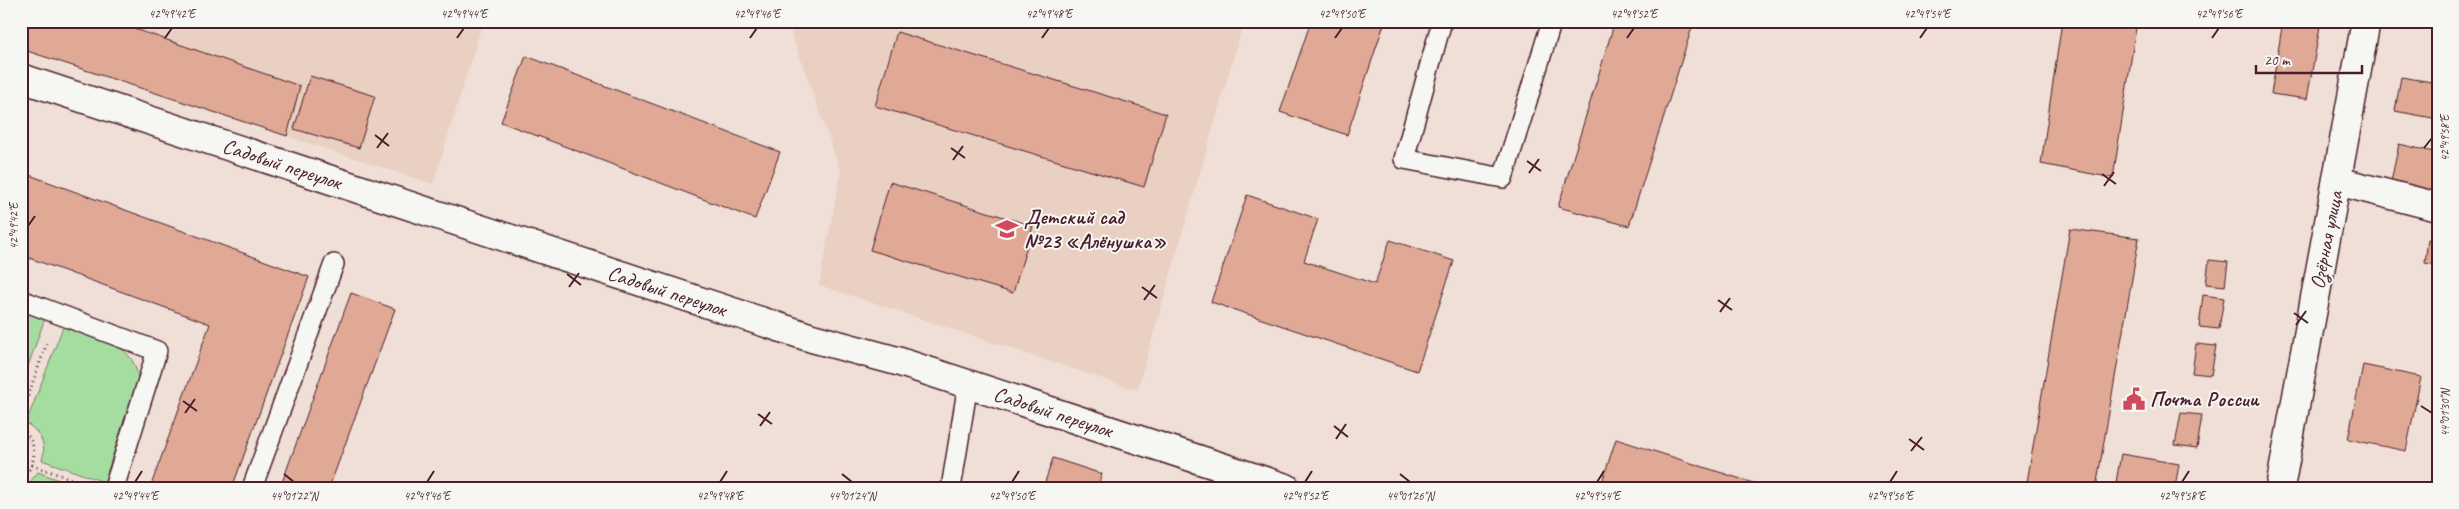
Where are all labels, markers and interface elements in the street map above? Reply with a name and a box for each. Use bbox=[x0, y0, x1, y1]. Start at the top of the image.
text: 42°49'42"E bbox=[149, 6, 197, 22]
text: 42°49'44"E bbox=[441, 6, 489, 22]
text: 42°49'46"E bbox=[734, 6, 782, 22]
text: 42°49'48"E bbox=[1026, 6, 1074, 22]
text: 42°49'50"E bbox=[1319, 6, 1367, 22]
text: 42°49'52"E bbox=[1611, 6, 1659, 22]
text: 42°49'54"E bbox=[1904, 6, 1952, 22]
text: 42°49'56"E bbox=[2196, 6, 2244, 22]
scale bar bbox=[2256, 42, 2363, 74]
text: 20 m bbox=[2264, 51, 2291, 70]
text: 42°49'58"E bbox=[2437, 113, 2453, 161]
street label: Садовый переулок bbox=[219, 133, 347, 196]
street label: Озёрная улица bbox=[2304, 187, 2349, 291]
text: 42°49'42"E bbox=[6, 201, 22, 249]
place label: Детский сад №23 «Алёнушка» bbox=[1024, 204, 1166, 254]
school or university icon: Детский сад №23 «Алёнушка» bbox=[994, 216, 1020, 242]
street label: Садовый переулок bbox=[604, 260, 732, 323]
street label: Садовый переулок bbox=[990, 381, 1118, 444]
public building icon: Почта России bbox=[2121, 386, 2147, 412]
place label: Почта России bbox=[2150, 386, 2261, 412]
text: 44°01'30"N bbox=[2437, 388, 2453, 437]
text: 42°49'44"E bbox=[112, 488, 160, 504]
text: 44°01'22"N bbox=[270, 488, 319, 504]
text: 42°49'46"E bbox=[404, 488, 452, 504]
text: 42°49'48"E bbox=[697, 488, 745, 504]
text: 44°01'24"N bbox=[828, 488, 877, 504]
text: 42°49'50"E bbox=[989, 488, 1037, 504]
text: 42°49'52"E bbox=[1282, 488, 1330, 504]
text: 44°01'26"N bbox=[1386, 488, 1435, 504]
text: 42°49'54"E bbox=[1574, 488, 1622, 504]
text: 42°49'56"E bbox=[1867, 488, 1915, 504]
text: 42°49'58"E bbox=[2159, 488, 2207, 504]

